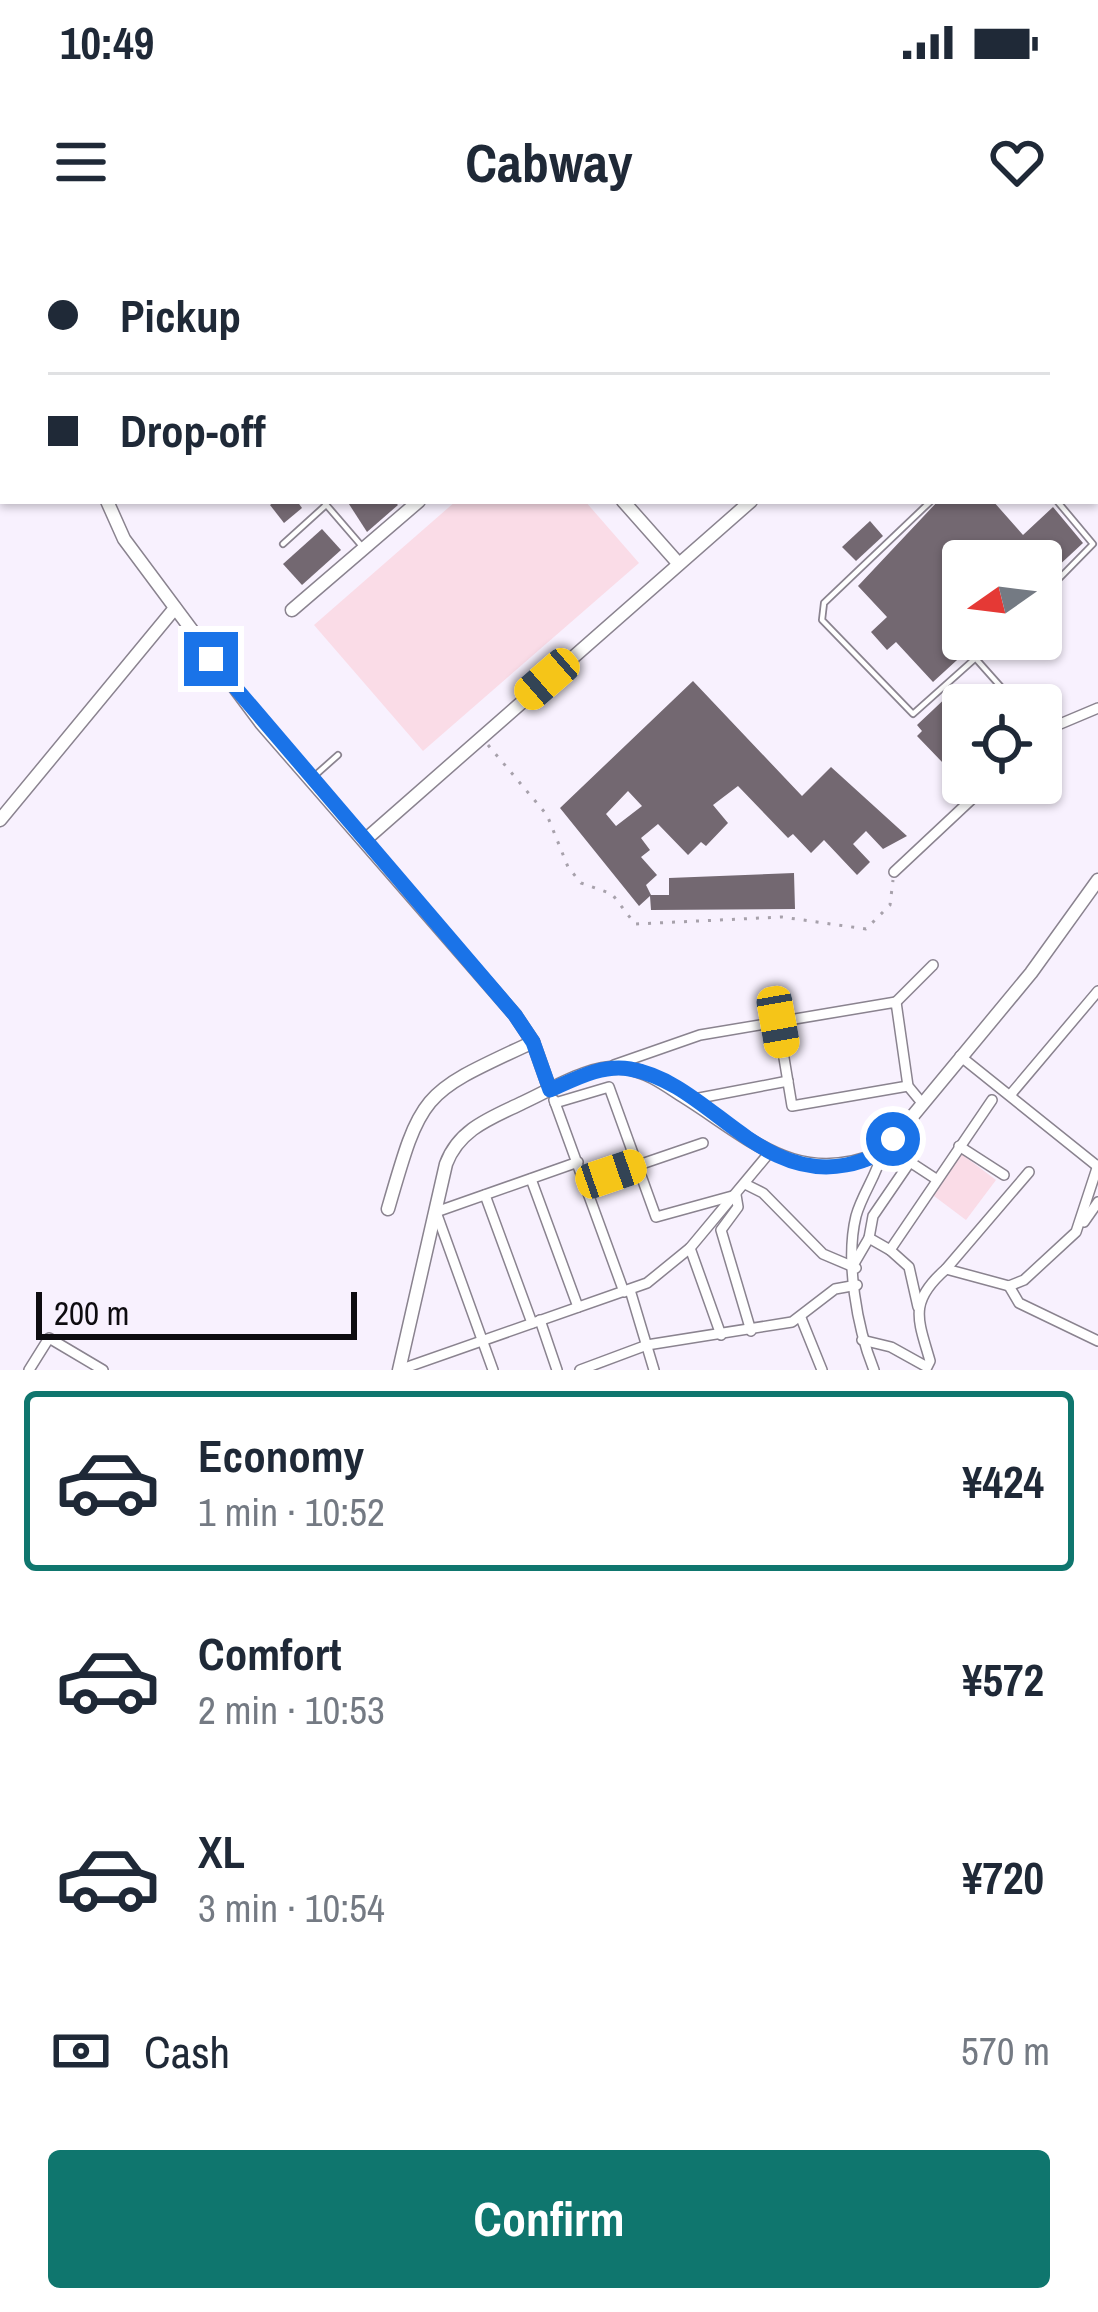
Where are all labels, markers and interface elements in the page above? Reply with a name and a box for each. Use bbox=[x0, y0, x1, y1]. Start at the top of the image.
text: 10:49 bbox=[60, 12, 154, 73]
text: Cabway bbox=[465, 126, 633, 199]
icon: menu bbox=[48, 129, 114, 195]
icon: heart bbox=[984, 129, 1050, 195]
text: Pickup bbox=[120, 285, 241, 346]
text: Drop-off bbox=[120, 400, 266, 461]
north arrow bbox=[942, 540, 1062, 660]
map controls bbox=[942, 540, 1062, 804]
route end bbox=[184, 632, 238, 686]
car bbox=[508, 642, 586, 716]
button: locate bbox=[942, 684, 1062, 804]
car bbox=[754, 983, 802, 1061]
route start bbox=[866, 1112, 920, 1166]
car bbox=[571, 1145, 651, 1203]
scale bar bbox=[36, 1286, 357, 1339]
text: 200 m bbox=[54, 1291, 129, 1335]
text: Economy bbox=[198, 1425, 364, 1486]
icon: car bbox=[54, 1427, 162, 1535]
text: ¥424 bbox=[962, 1451, 1044, 1512]
text: 1 min · 10:52 bbox=[198, 1486, 385, 1538]
text: Comfort bbox=[198, 1623, 341, 1684]
icon: car bbox=[54, 1625, 162, 1733]
text: ¥572 bbox=[962, 1649, 1044, 1710]
text: 2 min · 10:53 bbox=[198, 1684, 385, 1736]
text: XL bbox=[198, 1821, 245, 1882]
icon: car bbox=[54, 1823, 162, 1931]
text: ¥720 bbox=[962, 1847, 1044, 1908]
text: 3 min · 10:54 bbox=[198, 1882, 385, 1934]
icon: cash bbox=[48, 2018, 114, 2084]
text: Cash bbox=[144, 2021, 230, 2082]
text: 570 m bbox=[961, 2025, 1050, 2077]
button: Confirm bbox=[48, 2150, 1050, 2288]

